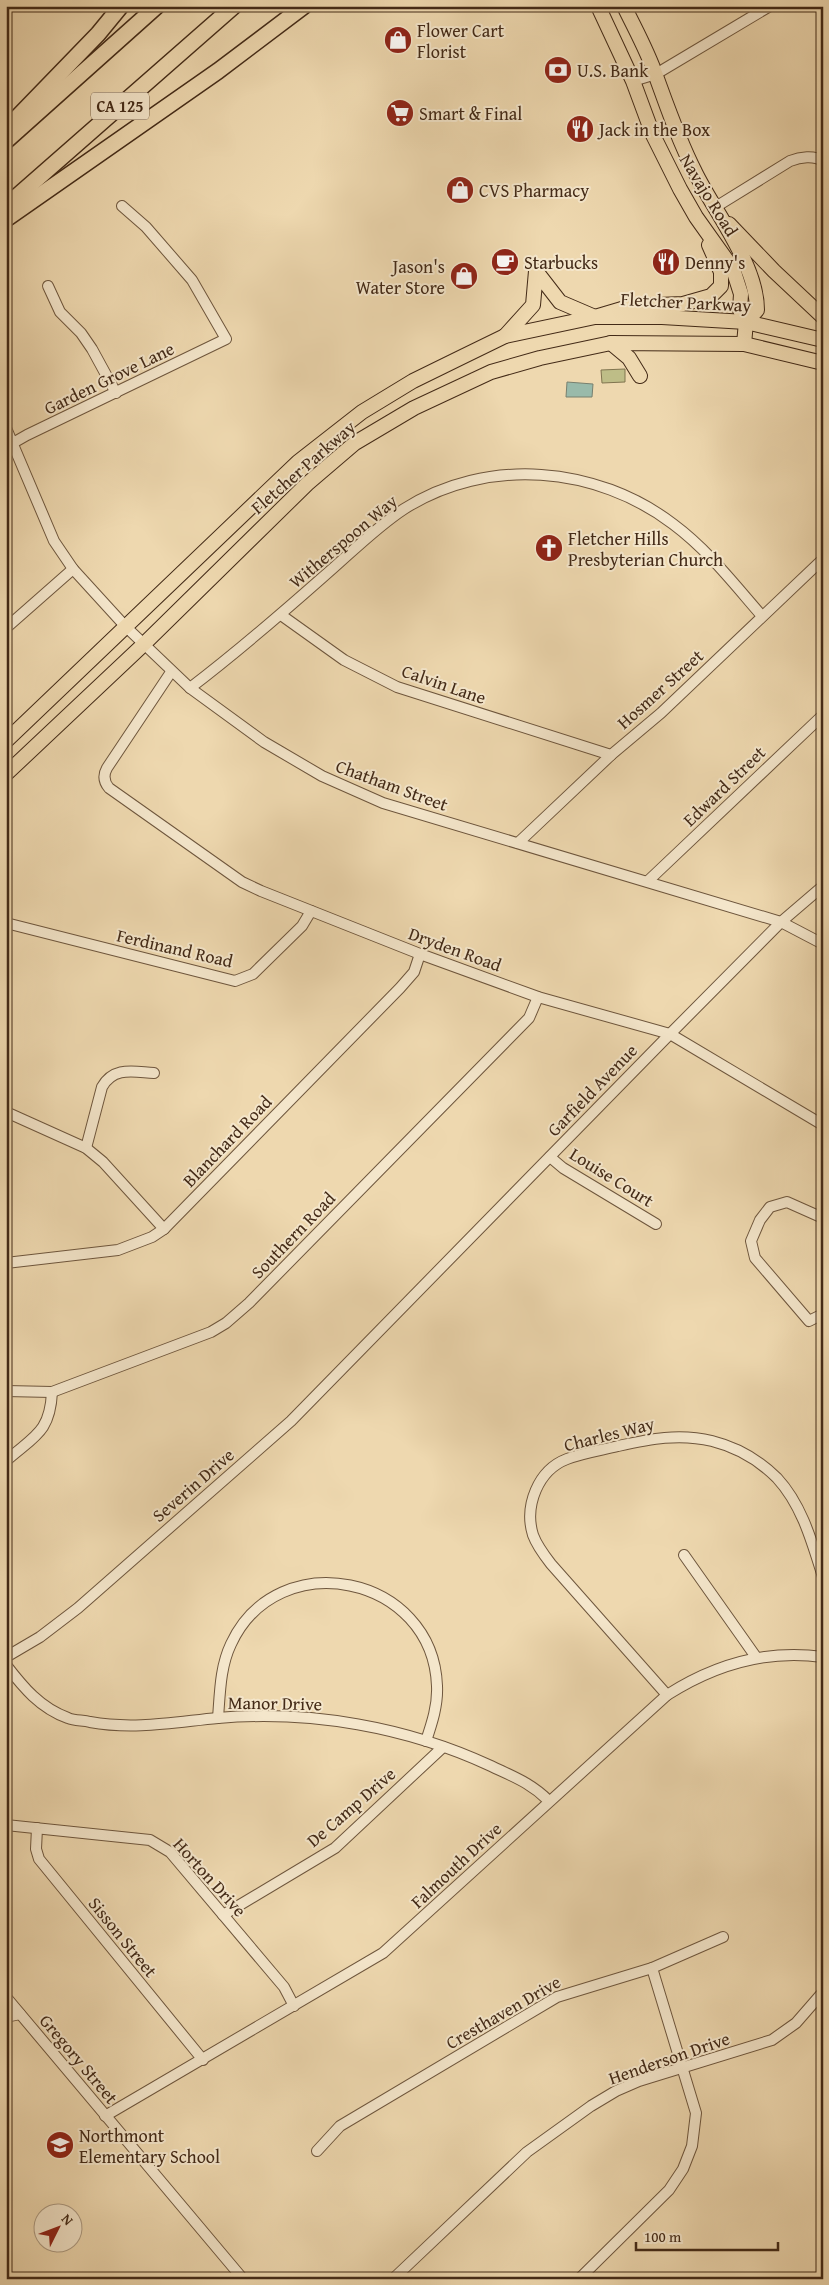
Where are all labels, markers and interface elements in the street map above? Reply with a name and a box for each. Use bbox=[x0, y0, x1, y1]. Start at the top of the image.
place label: Flower Cart Florist bbox=[417, 17, 505, 65]
shop icon: Flower Cart Florist bbox=[383, 25, 413, 55]
bank icon: U.S. Bank bbox=[543, 55, 573, 85]
place label: U.S. Bank bbox=[577, 57, 649, 84]
road number: CA 125 bbox=[91, 92, 149, 120]
supermarket icon: Smart & Final bbox=[385, 98, 415, 128]
place label: Smart & Final bbox=[419, 100, 522, 127]
restaurant icon: Jack in the Box bbox=[565, 114, 595, 144]
place label: Jack in the Box bbox=[597, 116, 711, 143]
street label: Navajo Road bbox=[673, 149, 745, 242]
shop icon: CVS Pharmacy bbox=[445, 175, 475, 205]
place label: CVS Pharmacy bbox=[479, 177, 589, 204]
cafe icon: Starbucks bbox=[490, 247, 520, 277]
restaurant icon: Denny's bbox=[651, 247, 681, 277]
place label: Starbucks bbox=[524, 249, 598, 276]
place label: Denny's bbox=[685, 249, 745, 276]
place label: Jason's Water Store bbox=[356, 253, 445, 301]
shop icon: Jason's Water Store bbox=[449, 261, 479, 291]
street label: Fletcher Parkway bbox=[620, 285, 752, 319]
street label: Garden Grove Lane bbox=[39, 335, 179, 421]
street label: Fletcher Parkway bbox=[245, 414, 361, 520]
street label: Witherspoon Way bbox=[283, 488, 403, 594]
place label: Fletcher Hills Presbyterian Church bbox=[568, 525, 723, 573]
church icon: Fletcher Hills Presbyterian Church bbox=[534, 533, 564, 563]
street label: Hosmer Street bbox=[611, 642, 710, 735]
street label: Calvin Lane bbox=[398, 657, 490, 711]
street label: Edward Street bbox=[676, 739, 772, 833]
street label: Chatham Street bbox=[332, 752, 452, 818]
street label: Dryden Road bbox=[405, 920, 506, 978]
street label: Ferdinand Road bbox=[114, 922, 236, 975]
street label: Garfield Avenue bbox=[541, 1038, 643, 1142]
street label: Blanchard Road bbox=[176, 1089, 278, 1193]
street label: Louise Court bbox=[565, 1140, 660, 1214]
street label: Southern Road bbox=[244, 1185, 342, 1285]
street label: Charles Way bbox=[561, 1410, 657, 1458]
street label: Severin Drive bbox=[146, 1442, 240, 1528]
street label: Manor Drive bbox=[228, 1689, 322, 1717]
street label: De Camp Drive bbox=[300, 1761, 402, 1853]
street label: Falmouth Drive bbox=[404, 1816, 508, 1914]
street label: Horton Drive bbox=[167, 1831, 253, 1923]
street label: Sisson Street bbox=[82, 1891, 164, 1984]
street label: Cresthaven Drive bbox=[441, 1968, 565, 2056]
street label: Gregory Street bbox=[33, 2008, 125, 2110]
street label: Henderson Drive bbox=[605, 2025, 733, 2091]
place label: Northmont Elementary School bbox=[79, 2122, 220, 2170]
school or university icon: Northmont Elementary School bbox=[45, 2130, 75, 2160]
north arrow bbox=[32, 2202, 82, 2252]
text: N bbox=[57, 2209, 79, 2230]
scale bar bbox=[636, 2220, 779, 2252]
text: 100 m bbox=[644, 2226, 682, 2247]

